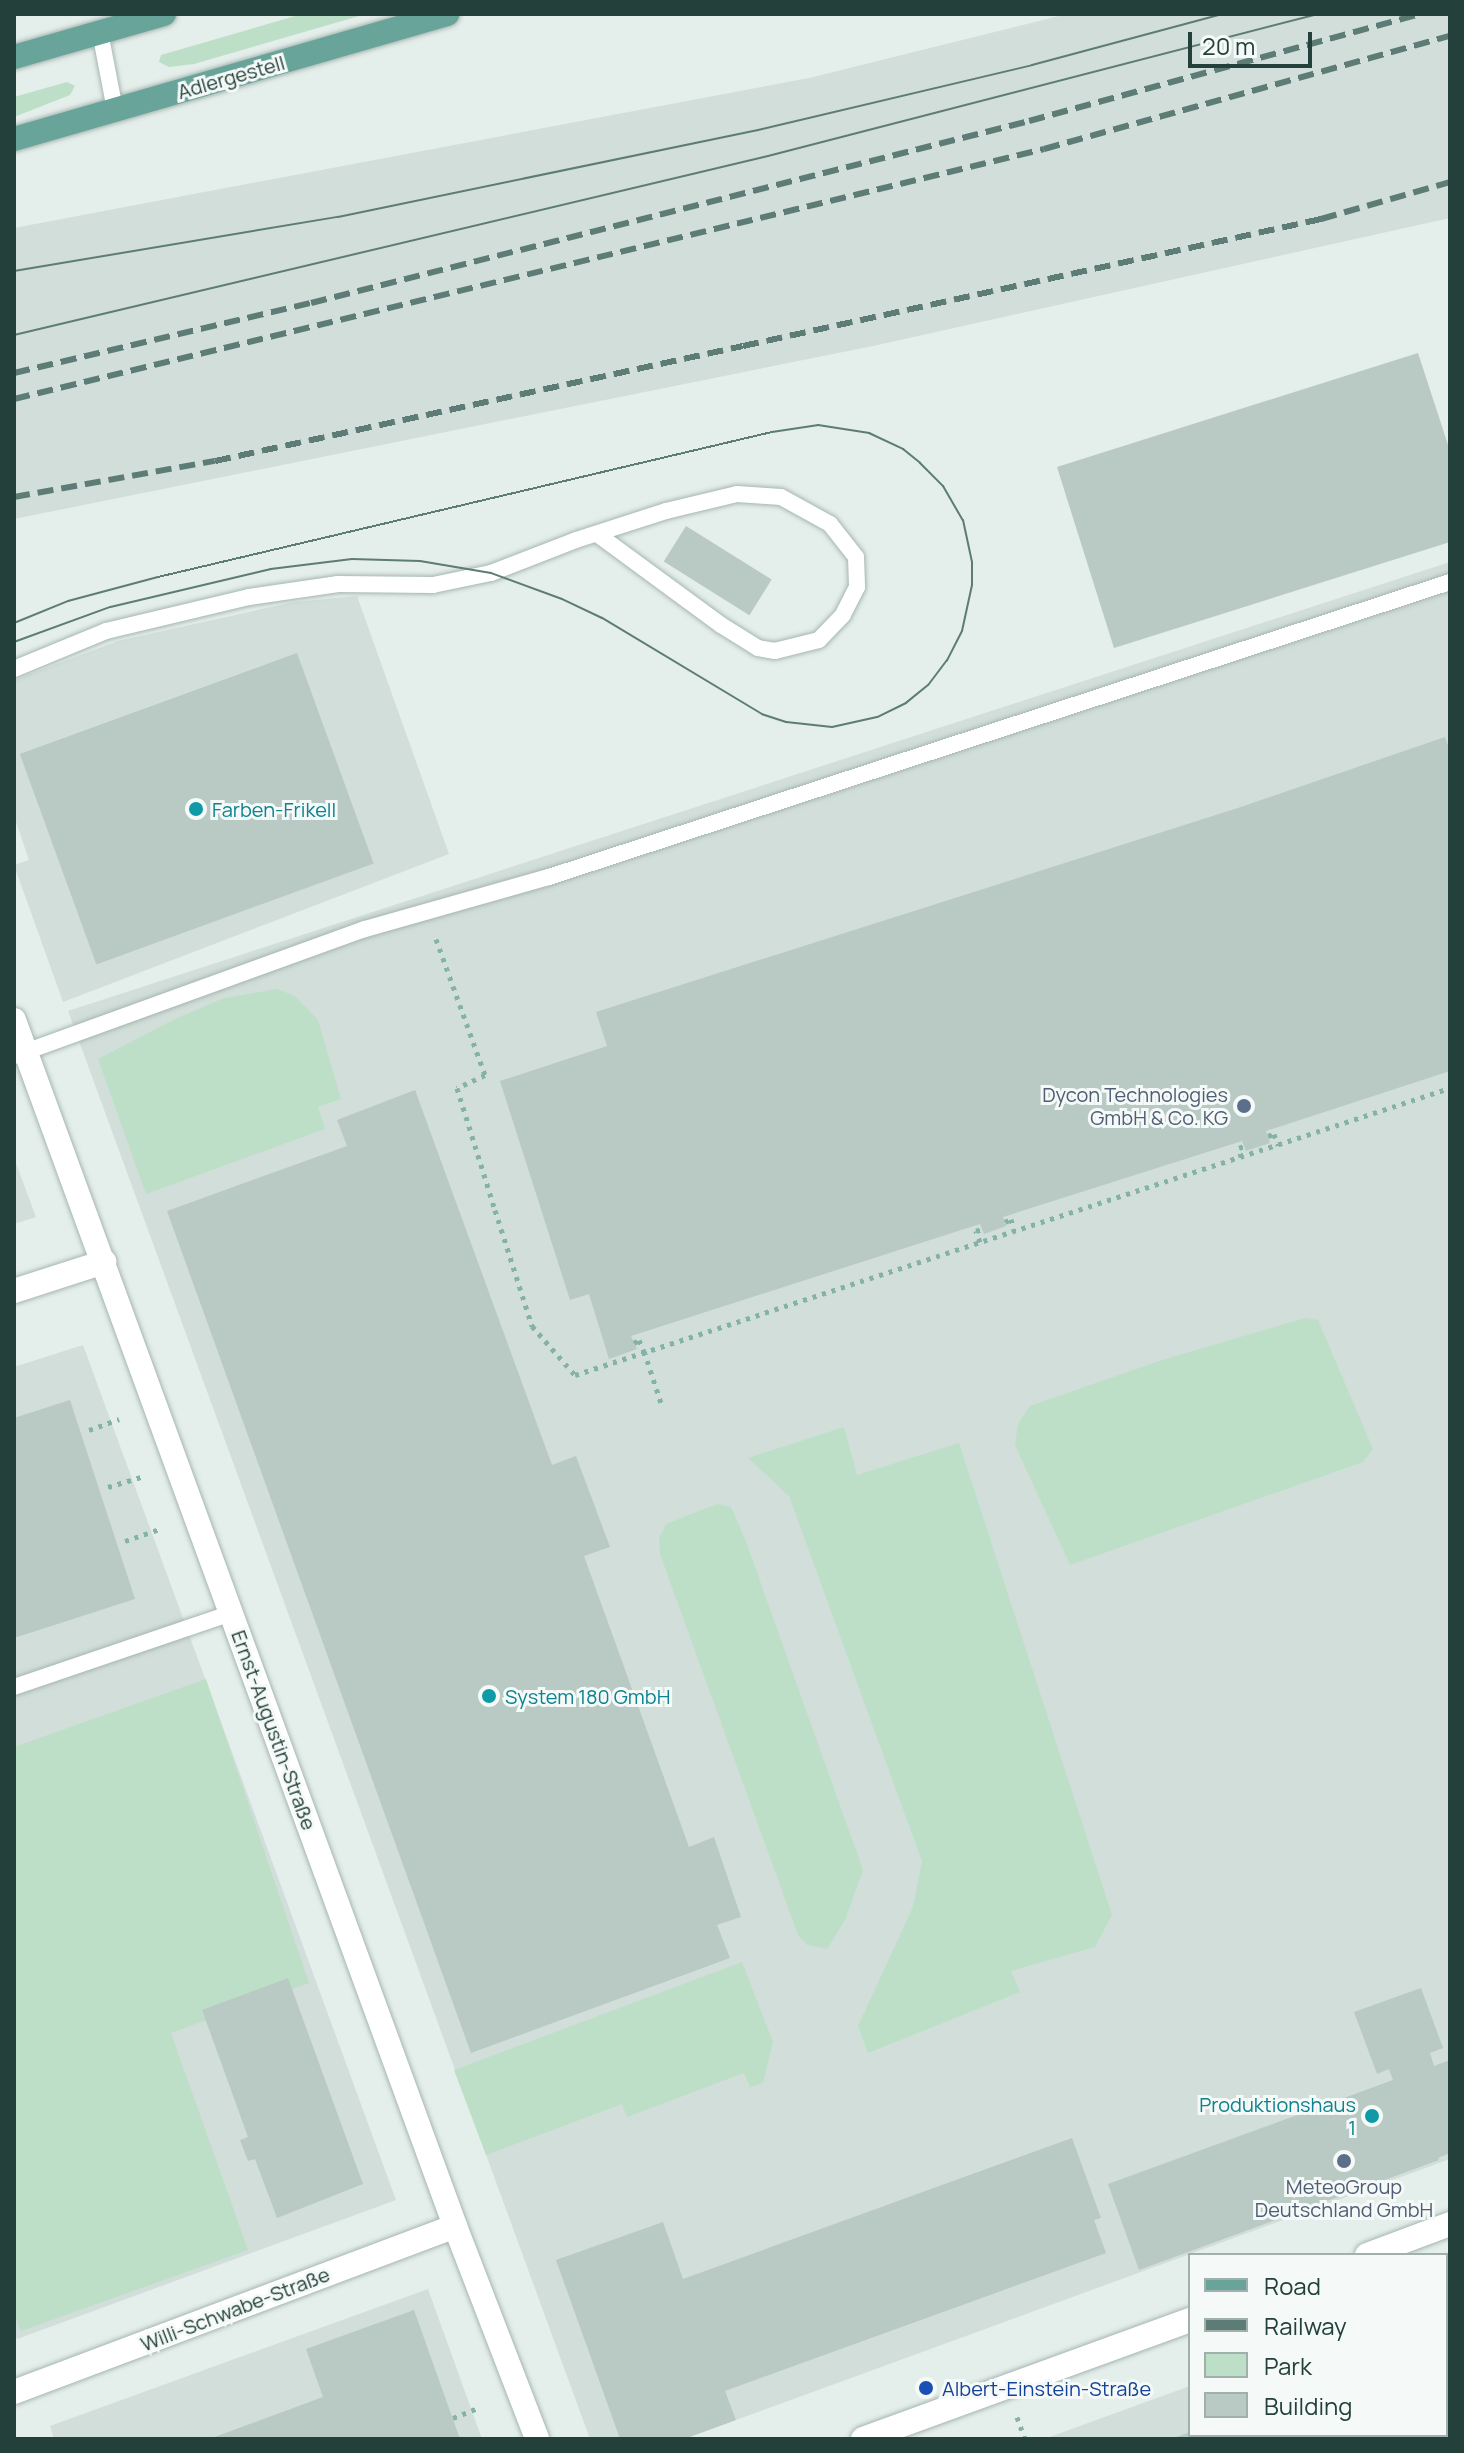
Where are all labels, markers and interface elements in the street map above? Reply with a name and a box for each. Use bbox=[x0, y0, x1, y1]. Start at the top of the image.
scale bar bbox=[1192, 16, 1316, 66]
text: 20 m bbox=[1202, 29, 1255, 62]
street label: Adlergestell bbox=[175, 50, 287, 104]
place label: Farben-Frikell bbox=[212, 797, 336, 821]
marker: Farben-Frikell bbox=[187, 800, 205, 818]
place label: Dycon Technologies GmbH & Co. KG bbox=[1042, 1082, 1228, 1129]
marker: Dycon Technologies GmbH & Co. KG bbox=[1235, 1097, 1253, 1115]
street label: Ernst-Augustin-Straße bbox=[227, 1627, 321, 1833]
place label: System 180 GmbH bbox=[505, 1684, 670, 1708]
marker: System 180 GmbH bbox=[480, 1687, 498, 1705]
place label: Produktionshaus 1 bbox=[1199, 2092, 1356, 2139]
marker: Produktionshaus 1 bbox=[1363, 2107, 1381, 2125]
marker: MeteoGroup Deutschland GmbH bbox=[1335, 2152, 1353, 2170]
place label: MeteoGroup Deutschland GmbH bbox=[1255, 2174, 1433, 2221]
legend bbox=[1188, 2253, 1448, 2437]
street label: Willi-Schwabe-Straße bbox=[137, 2262, 333, 2356]
text: Road bbox=[1264, 2269, 1321, 2302]
text: Railway bbox=[1264, 2309, 1347, 2342]
text: Park bbox=[1264, 2349, 1312, 2382]
place label: Albert-Einstein-Straße bbox=[942, 2376, 1151, 2400]
marker: Albert-Einstein-Straße bbox=[917, 2379, 935, 2397]
text: Building bbox=[1264, 2389, 1352, 2422]

